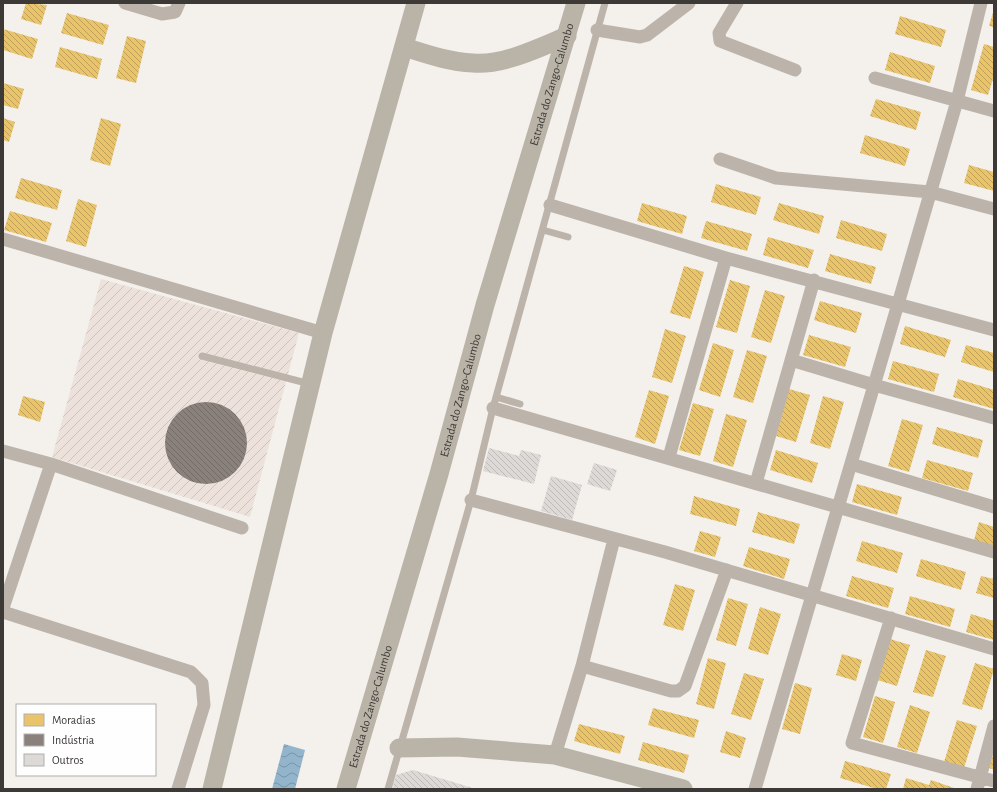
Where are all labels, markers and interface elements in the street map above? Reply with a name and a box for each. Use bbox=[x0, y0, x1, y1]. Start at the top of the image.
street label: Estrada do Zango-Calumbo bbox=[527, 22, 576, 147]
street label: Estrada do Zango-Calumbo bbox=[438, 332, 483, 458]
street label: Estrada do Zango-Calumbo bbox=[347, 644, 394, 769]
legend bbox=[16, 704, 156, 776]
text: Moradias bbox=[52, 714, 95, 726]
text: Indústria bbox=[52, 734, 95, 746]
text: Outros bbox=[52, 754, 84, 766]

